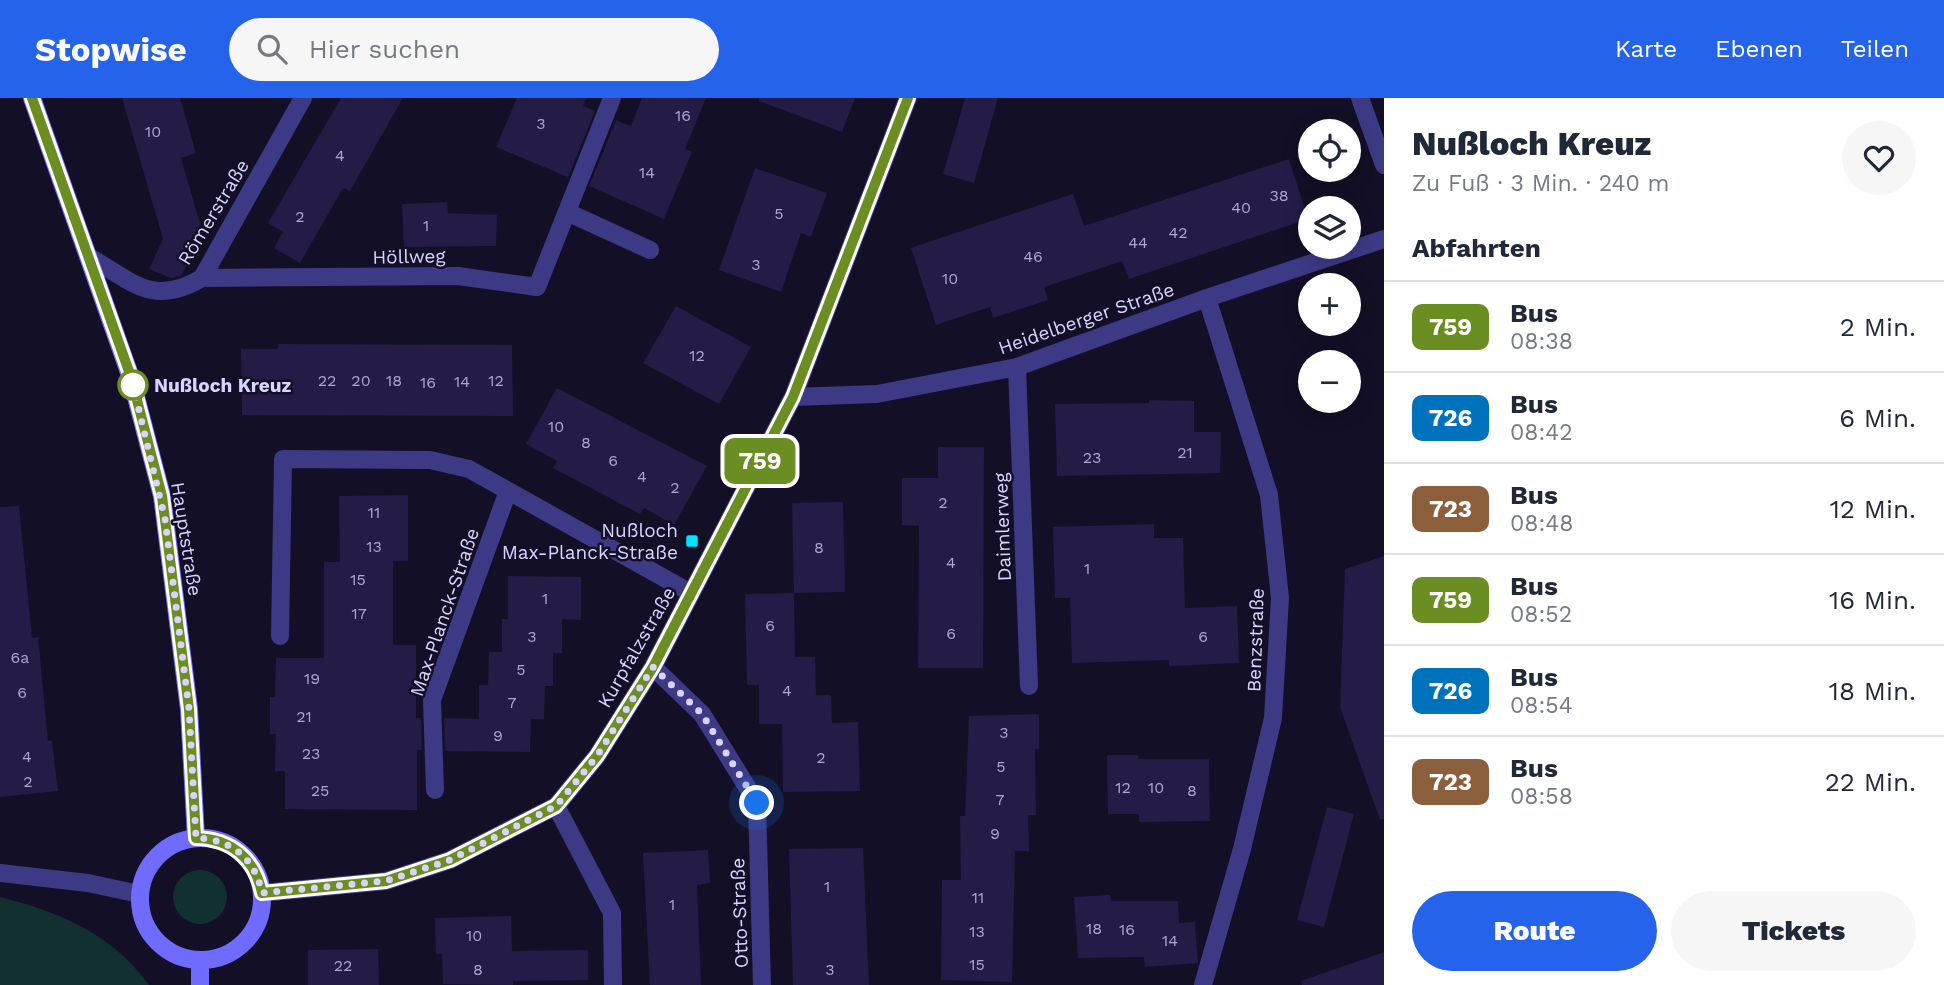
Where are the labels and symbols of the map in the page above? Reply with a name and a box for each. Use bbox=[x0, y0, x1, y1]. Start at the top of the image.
house number: 16 bbox=[675, 106, 691, 125]
house number: 3 bbox=[536, 114, 546, 133]
house number: 10 bbox=[145, 122, 161, 141]
house number: 4 bbox=[335, 146, 345, 165]
street label: Römerstraße bbox=[173, 155, 254, 269]
house number: 14 bbox=[639, 163, 655, 182]
house number: 38 bbox=[1269, 186, 1289, 205]
house number: 40 bbox=[1231, 198, 1251, 217]
house number: 5 bbox=[774, 204, 784, 223]
house number: 2 bbox=[295, 207, 305, 226]
house number: 1 bbox=[423, 216, 429, 235]
house number: 42 bbox=[1168, 223, 1188, 242]
house number: 44 bbox=[1128, 233, 1148, 252]
street label: Höllweg bbox=[372, 244, 447, 269]
house number: 46 bbox=[1023, 247, 1043, 266]
house number: 3 bbox=[751, 255, 761, 274]
house number: 10 bbox=[942, 269, 958, 288]
street label: Heidelberger Straße bbox=[995, 278, 1177, 359]
house number: 12 bbox=[689, 346, 705, 365]
marker: Nußloch Kreuz bbox=[118, 370, 148, 400]
house number: 22 bbox=[318, 371, 336, 390]
house number: 20 bbox=[351, 371, 371, 390]
house number: 18 bbox=[386, 371, 402, 390]
house number: 12 bbox=[488, 371, 504, 390]
house number: 14 bbox=[454, 372, 470, 391]
house number: 16 bbox=[420, 373, 436, 392]
place label: Nußloch Kreuz bbox=[154, 374, 292, 397]
house number: 10 bbox=[548, 417, 564, 436]
house number: 8 bbox=[581, 433, 591, 452]
line badge: 759 bbox=[720, 438, 800, 484]
house number: 21 bbox=[1177, 443, 1193, 462]
house number: 23 bbox=[1083, 448, 1101, 467]
house number: 6 bbox=[608, 451, 618, 470]
house number: 4 bbox=[637, 467, 647, 486]
street label: Daimlerweg bbox=[989, 471, 1016, 582]
house number: 2 bbox=[670, 478, 680, 497]
street label: Hauptstraße bbox=[166, 481, 207, 598]
house number: 2 bbox=[938, 493, 948, 512]
house number: 11 bbox=[368, 503, 380, 522]
place label: Nußloch Max-Planck-Straße bbox=[502, 519, 678, 564]
street label: Max-Planck-Straße bbox=[405, 525, 484, 699]
marker: Nußloch Max-Planck-Straße bbox=[684, 533, 700, 549]
house number: 13 bbox=[366, 537, 382, 556]
house number: 8 bbox=[814, 538, 824, 557]
house number: 4 bbox=[946, 553, 956, 572]
house number: 1 bbox=[1084, 559, 1090, 578]
house number: 15 bbox=[350, 570, 366, 589]
street label: Kurpfalzstraße bbox=[593, 583, 680, 712]
street label: Benzstraße bbox=[1242, 588, 1269, 692]
house number: 1 bbox=[542, 589, 548, 608]
house number: 17 bbox=[351, 604, 367, 623]
house number: 6 bbox=[765, 616, 775, 635]
house number: 6 bbox=[946, 624, 956, 643]
house number: 3 bbox=[527, 627, 537, 646]
house number: 6 bbox=[1198, 627, 1208, 646]
house number: 6a bbox=[11, 648, 29, 667]
house number: 5 bbox=[516, 660, 526, 679]
house number: 19 bbox=[304, 669, 320, 688]
house number: 4 bbox=[782, 681, 792, 700]
house number: 6 bbox=[17, 683, 27, 702]
house number: 7 bbox=[508, 693, 517, 712]
house number: 21 bbox=[296, 707, 312, 726]
house number: 3 bbox=[999, 723, 1009, 742]
house number: 9 bbox=[493, 726, 503, 745]
house number: 23 bbox=[302, 744, 320, 763]
house number: 4 bbox=[22, 747, 32, 766]
house number: 2 bbox=[816, 748, 826, 767]
house number: 5 bbox=[996, 757, 1006, 776]
house number: 2 bbox=[23, 772, 33, 791]
house number: 12 bbox=[1115, 778, 1131, 797]
house number: 10 bbox=[1148, 778, 1164, 797]
house number: 25 bbox=[311, 781, 329, 800]
house number: 8 bbox=[1187, 781, 1197, 800]
your location bbox=[739, 785, 774, 820]
house number: 7 bbox=[996, 790, 1005, 809]
house number: 9 bbox=[990, 824, 1000, 843]
street label: Otto-Straße bbox=[726, 857, 753, 969]
house number: 1 bbox=[824, 877, 830, 896]
house number: 11 bbox=[972, 888, 984, 907]
house number: 1 bbox=[669, 895, 675, 914]
house number: 18 bbox=[1086, 919, 1102, 938]
house number: 16 bbox=[1119, 920, 1135, 939]
house number: 13 bbox=[969, 922, 985, 941]
house number: 10 bbox=[466, 926, 482, 945]
house number: 14 bbox=[1162, 931, 1178, 950]
house number: 15 bbox=[969, 955, 985, 974]
house number: 22 bbox=[334, 956, 352, 975]
house number: 8 bbox=[473, 960, 483, 979]
house number: 3 bbox=[825, 960, 835, 979]

